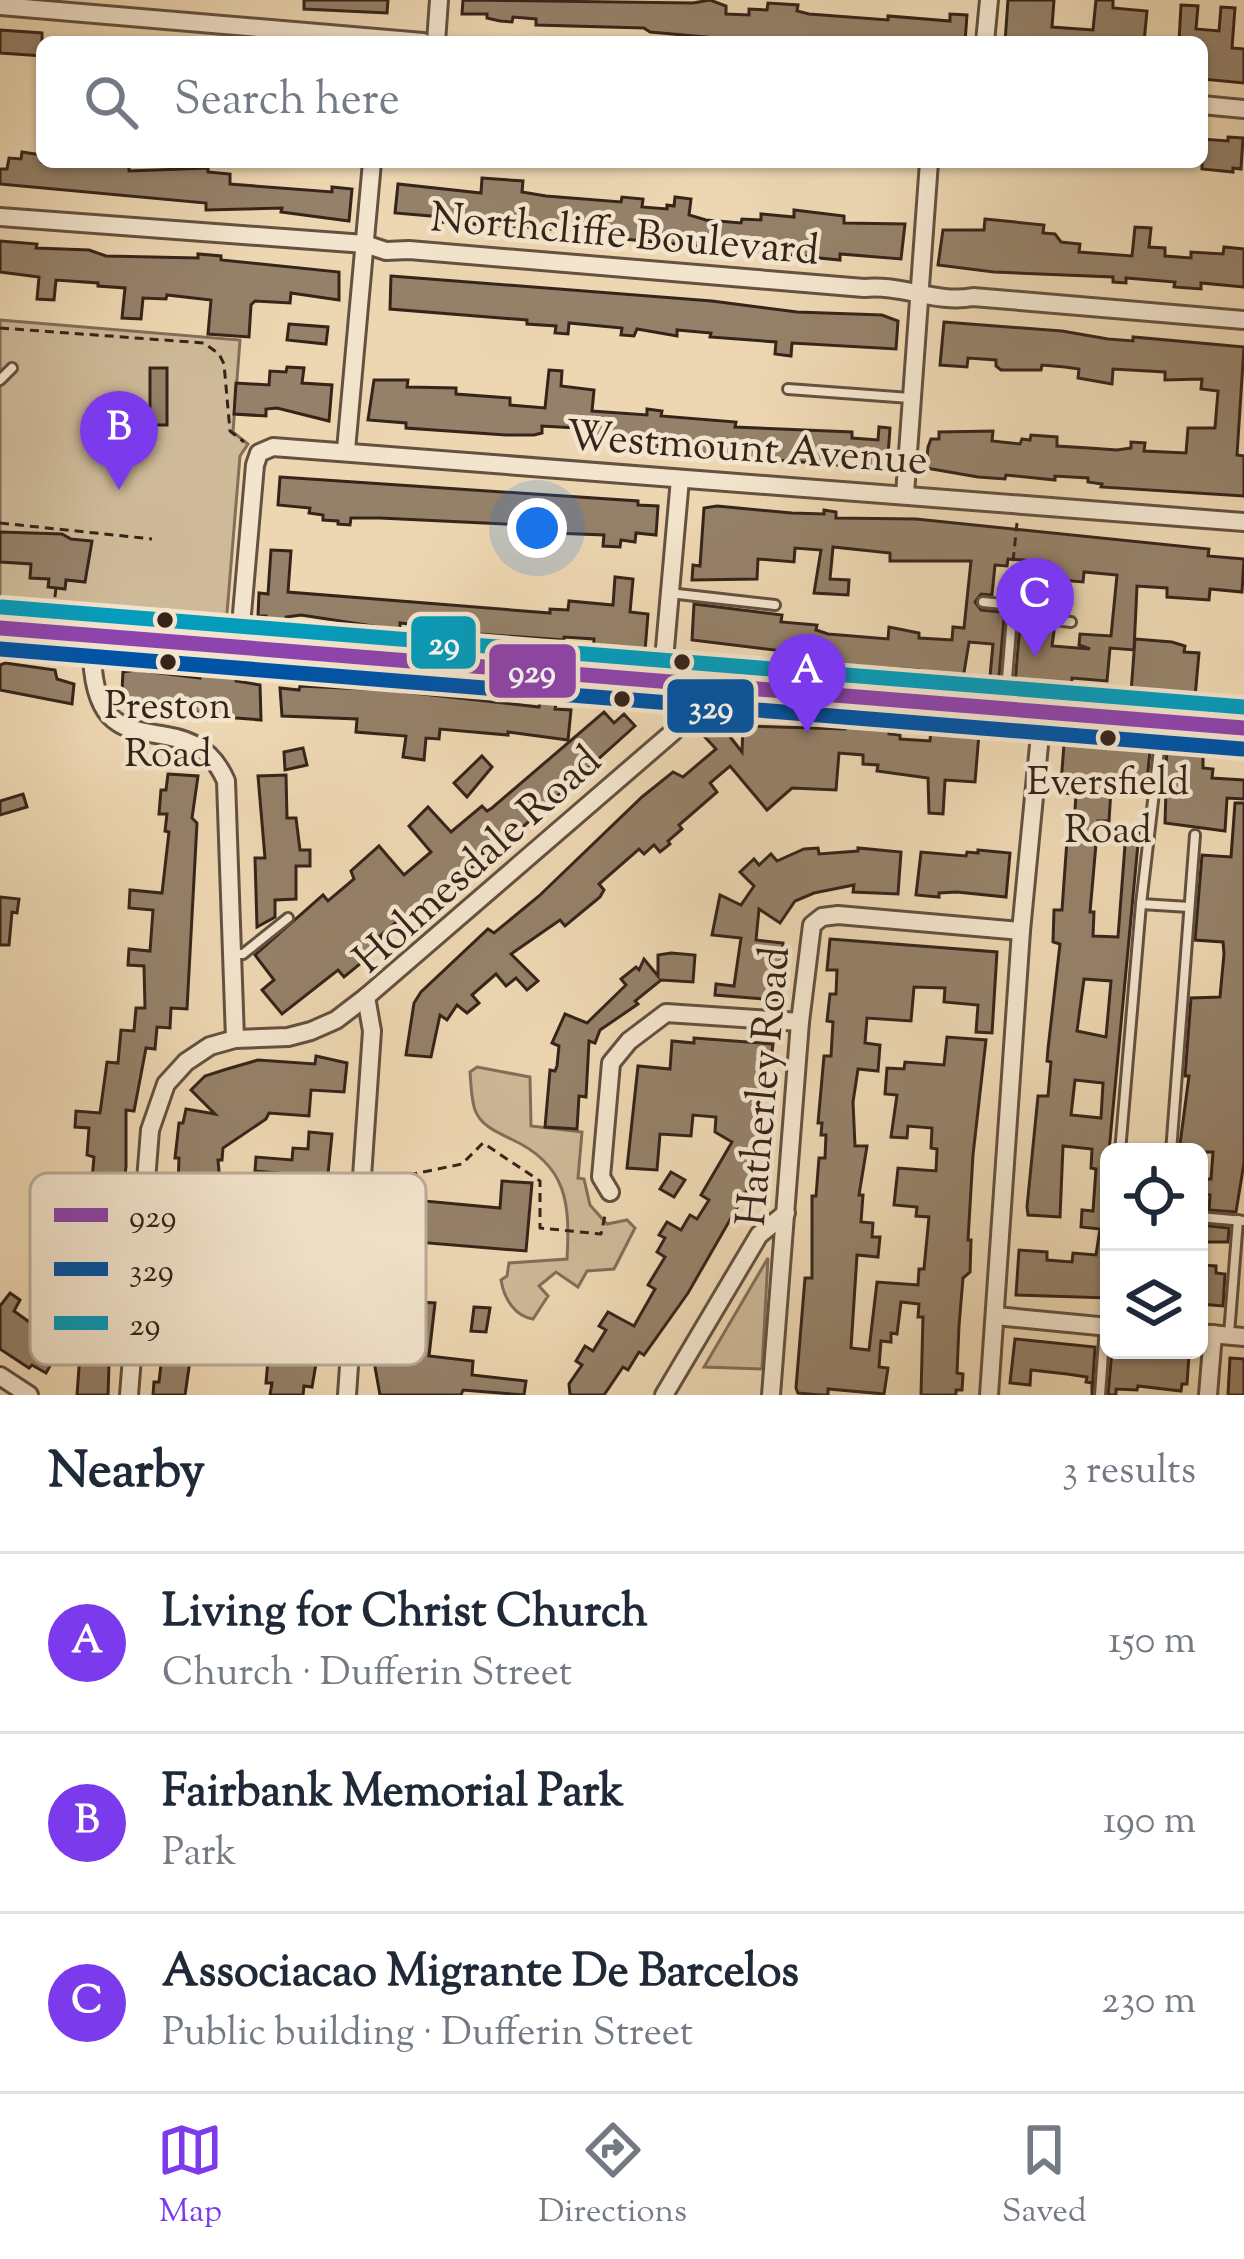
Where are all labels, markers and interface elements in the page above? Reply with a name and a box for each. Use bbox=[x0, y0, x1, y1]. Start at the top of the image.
search box bbox=[36, 36, 1208, 168]
icon: search bbox=[78, 69, 144, 135]
text: Search here bbox=[174, 70, 400, 135]
street label: Northcliffe Boulevard bbox=[428, 190, 821, 284]
pin: B bbox=[80, 391, 158, 490]
street label: Westmount Avenue bbox=[564, 408, 930, 494]
your location bbox=[507, 498, 567, 558]
pin: C bbox=[996, 558, 1074, 657]
unlabelled marker bbox=[154, 609, 176, 631]
line badge: 29 bbox=[409, 614, 478, 671]
text: 29 bbox=[428, 622, 460, 670]
pin: A bbox=[768, 634, 846, 733]
line badge: 929 bbox=[487, 642, 578, 700]
text: 929 bbox=[508, 650, 556, 698]
marker: Preston Road bbox=[157, 651, 179, 673]
unlabelled marker bbox=[671, 651, 693, 673]
line badge: 329 bbox=[665, 677, 756, 735]
place label: Preston Road bbox=[104, 681, 232, 785]
text: 329 bbox=[689, 686, 733, 734]
unlabelled marker bbox=[611, 688, 633, 710]
marker: Eversfield Road bbox=[1097, 727, 1119, 749]
street label: Holmesdale Road bbox=[342, 734, 617, 990]
place label: Eversfield Road bbox=[1027, 757, 1189, 861]
street label: Hatherley Road bbox=[724, 944, 808, 1229]
map controls bbox=[1100, 1143, 1208, 1359]
button: locate bbox=[1100, 1143, 1208, 1251]
legend bbox=[30, 1173, 426, 1365]
text: 929 bbox=[129, 1195, 177, 1243]
text: 329 bbox=[129, 1249, 174, 1297]
button: layers bbox=[1100, 1251, 1208, 1359]
text: 29 bbox=[129, 1303, 160, 1351]
text: Nearby bbox=[48, 1437, 205, 1510]
text: 3 results bbox=[1062, 1445, 1196, 1501]
text: Living for Christ Church bbox=[162, 1582, 648, 1647]
text: A bbox=[71, 1615, 103, 1671]
text: 150 m bbox=[1108, 1615, 1196, 1671]
text: Church · Dufferin Street bbox=[162, 1647, 572, 1703]
text: Fairbank Memorial Park bbox=[162, 1762, 624, 1827]
text: B bbox=[75, 1795, 99, 1851]
text: 190 m bbox=[1103, 1795, 1196, 1851]
text: Park bbox=[162, 1827, 237, 1883]
text: Associacao Migrante De Barcelos bbox=[162, 1942, 799, 2007]
text: C bbox=[71, 1975, 103, 2031]
text: 230 m bbox=[1101, 1975, 1196, 2031]
text: Public building · Dufferin Street bbox=[162, 2007, 693, 2063]
tab: Map bbox=[157, 2117, 223, 2237]
tab: Directions bbox=[538, 2117, 687, 2237]
tab: Saved bbox=[1002, 2117, 1087, 2237]

